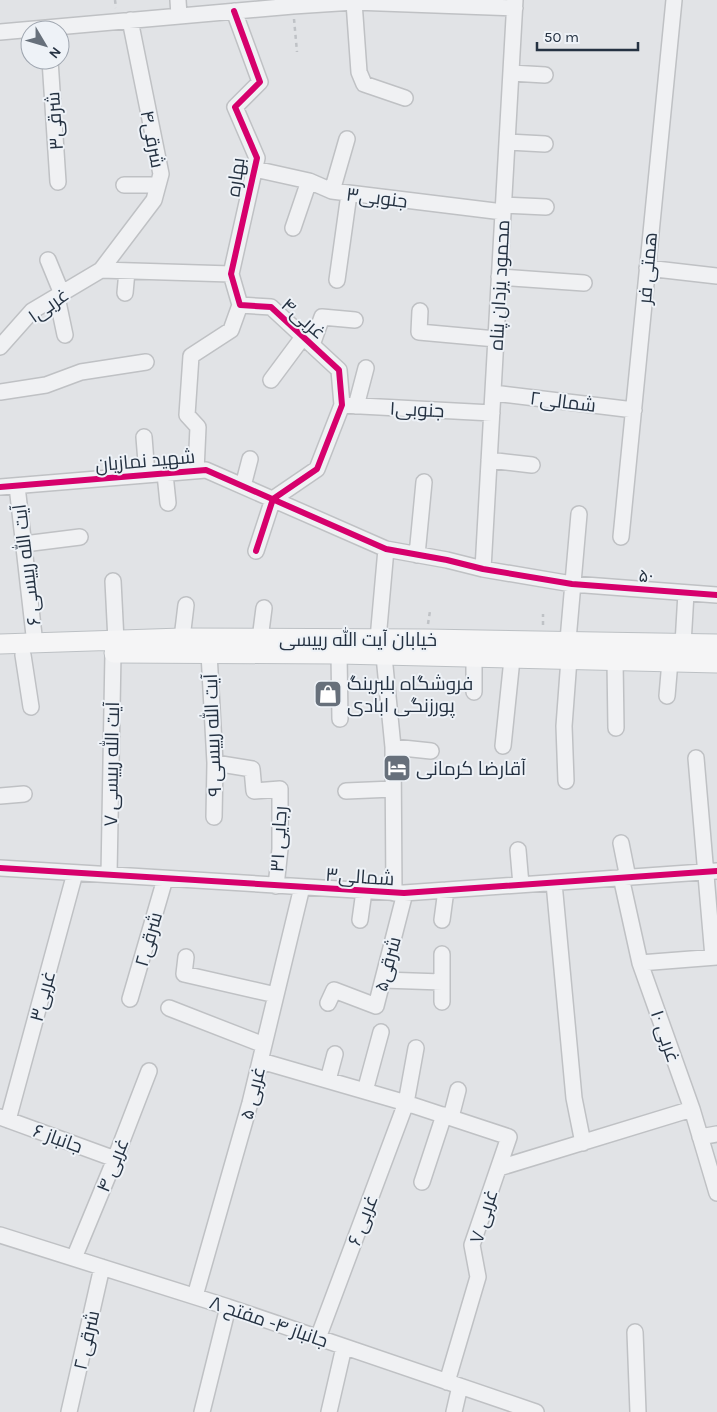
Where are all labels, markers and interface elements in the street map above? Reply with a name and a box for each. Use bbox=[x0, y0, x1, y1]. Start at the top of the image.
north arrow bbox=[20, 20, 70, 70]
scale bar bbox=[537, 20, 638, 52]
text: 50 m bbox=[544, 28, 579, 46]
text: N bbox=[45, 44, 65, 62]
street label: شرقی۳ bbox=[42, 91, 68, 151]
street label: شرقی۴ bbox=[136, 108, 168, 170]
street label: بهاره bbox=[222, 156, 250, 198]
street label: جنوبی۳ bbox=[345, 183, 409, 213]
street label: محمود یزدان پناه bbox=[486, 219, 515, 351]
street label: همتی فر bbox=[634, 231, 662, 306]
street label: غربی۱ bbox=[24, 284, 73, 328]
street label: غربی۴ bbox=[277, 294, 330, 344]
street label: شمالی۲ bbox=[529, 387, 597, 417]
street label: جنوبی۱ bbox=[389, 398, 445, 422]
street label: شهید نمازیان bbox=[94, 446, 196, 476]
street label: آیت الله رییسی ۶ bbox=[7, 503, 45, 627]
street label: ۵۰ bbox=[638, 564, 654, 587]
street label: خیابان آیت الله رییسی bbox=[279, 627, 437, 651]
street label: آیت الله رییسی ۹ bbox=[198, 673, 226, 797]
place label: فروشگاه بلبرینگ پورزنگی ابادی bbox=[347, 673, 473, 718]
shop icon: فروشگاه بلبرینگ پورزنگی ابادی bbox=[313, 679, 343, 709]
street label: آیت الله رییسی ۷ bbox=[98, 701, 124, 827]
hotel icon: آقارضا کرمانی bbox=[382, 753, 412, 783]
place label: آقارضا کرمانی bbox=[416, 758, 526, 780]
street label: رجایی ۳۱ bbox=[266, 805, 292, 873]
street label: شمالی۳ bbox=[325, 864, 395, 890]
street label: شرقی۲ bbox=[131, 909, 167, 969]
street label: شرقی۵ bbox=[370, 934, 406, 994]
street label: غربی۳ bbox=[26, 968, 60, 1024]
street label: غربی ۱۰ bbox=[646, 1007, 684, 1065]
street label: غربی ۵ bbox=[236, 1065, 270, 1122]
street label: جانباز ۶ bbox=[30, 1120, 85, 1158]
street label: غربی ۴ bbox=[92, 1135, 134, 1195]
street label: غربی ۷ bbox=[465, 1187, 503, 1246]
street label: غربی ۶ bbox=[343, 1192, 383, 1249]
street label: جانباز ۴- مفتح ۸ bbox=[206, 1291, 331, 1354]
street label: شرقی ۲ bbox=[69, 1308, 104, 1372]

